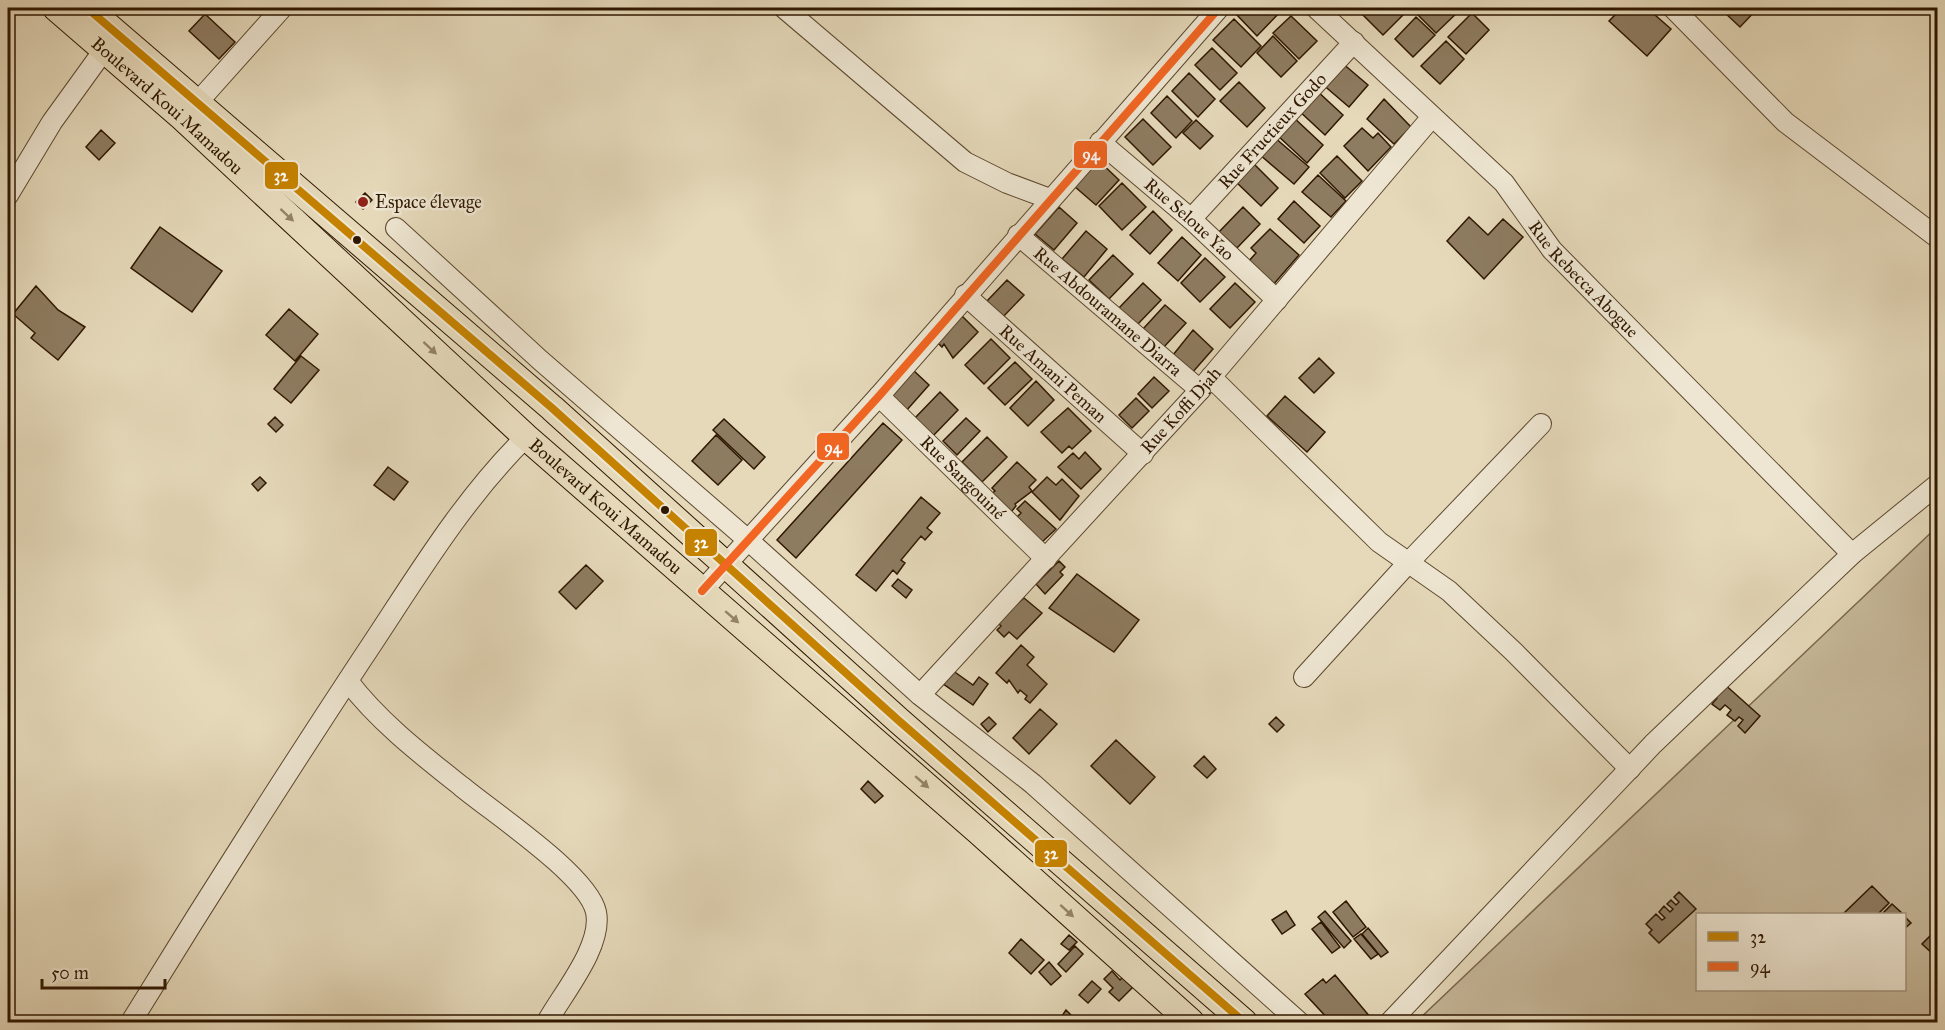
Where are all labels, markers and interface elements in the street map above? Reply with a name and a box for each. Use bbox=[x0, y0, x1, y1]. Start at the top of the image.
street label: Boulevard Koui Mamadou bbox=[87, 33, 248, 179]
street label: Rue Fructieux Godo bbox=[1213, 68, 1331, 193]
line badge: 94 bbox=[1073, 140, 1108, 169]
text: 94 bbox=[1082, 145, 1101, 165]
line badge: 32 bbox=[264, 161, 299, 190]
text: 32 bbox=[274, 166, 289, 186]
street label: Rue Seloue Yao bbox=[1140, 173, 1239, 265]
place label: Espace élevage bbox=[375, 191, 482, 214]
marker: Espace élevage bbox=[356, 195, 370, 209]
one-way arrow bbox=[279, 208, 294, 221]
street label: Rue Rebecca Abogue bbox=[1524, 216, 1643, 342]
unlabelled marker bbox=[351, 234, 363, 246]
street label: Rue Abdouramane Diarra bbox=[1029, 242, 1187, 381]
street label: Rue Amani Peman bbox=[995, 320, 1112, 428]
one-way arrow bbox=[422, 341, 437, 355]
street label: Rue Koffi Djah bbox=[1136, 362, 1226, 458]
street label: Rue Sangouiné bbox=[915, 431, 1010, 525]
line badge: 94 bbox=[816, 432, 850, 461]
street label: Boulevard Koui Mamadou bbox=[525, 434, 687, 579]
text: 94 bbox=[824, 438, 843, 458]
unlabelled marker bbox=[659, 504, 671, 516]
line badge: 32 bbox=[684, 528, 718, 557]
text: 32 bbox=[694, 533, 709, 553]
one-way arrow bbox=[724, 610, 739, 623]
one-way arrow bbox=[914, 775, 929, 789]
line badge: 32 bbox=[1034, 839, 1068, 868]
text: 32 bbox=[1044, 844, 1059, 864]
one-way arrow bbox=[1060, 904, 1075, 918]
legend bbox=[1696, 913, 1906, 991]
text: 32 bbox=[1750, 926, 1766, 948]
scale bar bbox=[42, 952, 165, 990]
text: 94 bbox=[1750, 956, 1771, 978]
text: 50 m bbox=[51, 962, 89, 984]

